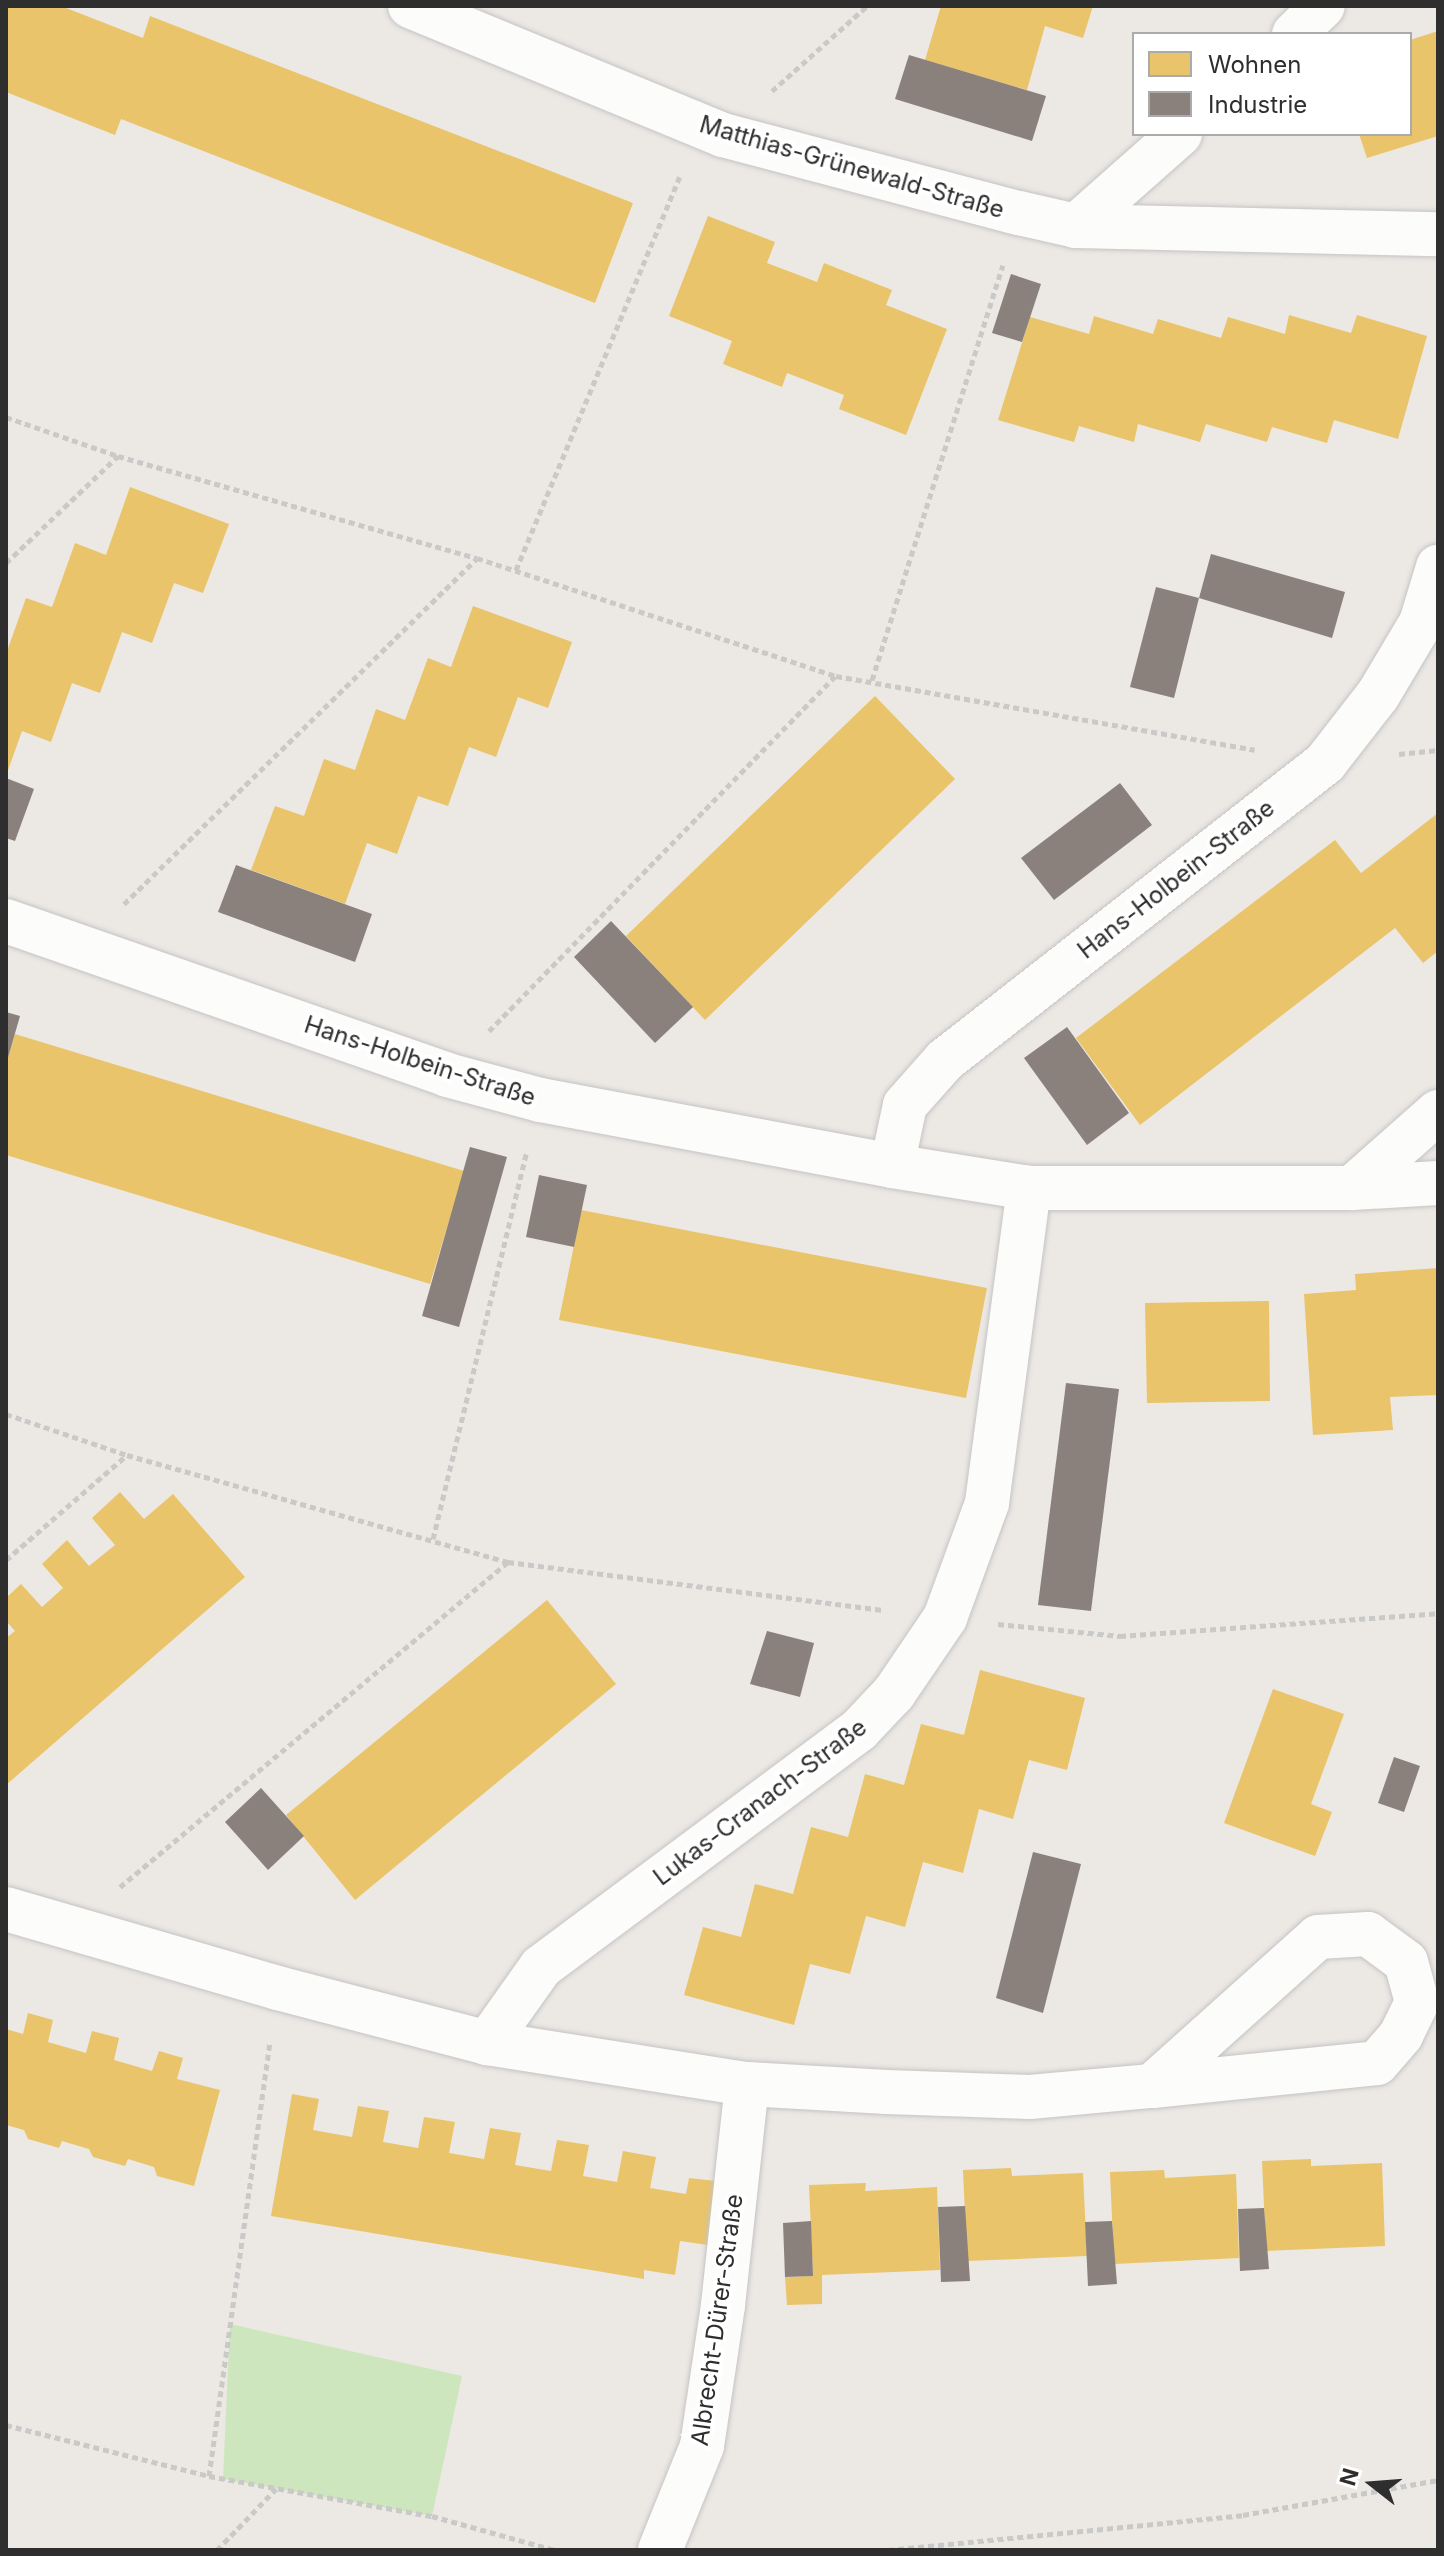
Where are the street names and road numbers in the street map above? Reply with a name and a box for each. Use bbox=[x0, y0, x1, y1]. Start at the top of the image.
street label: Matthias-Grünewald-Straße bbox=[696, 110, 1008, 224]
street label: Hans-Holbein-Straße bbox=[1072, 793, 1280, 965]
street label: Hans-Holbein-Straße bbox=[301, 1010, 539, 1112]
street label: Lukas-Cranach-Straße bbox=[648, 1712, 872, 1892]
street label: Albrecht-Dürer-Straße bbox=[685, 2192, 749, 2448]

